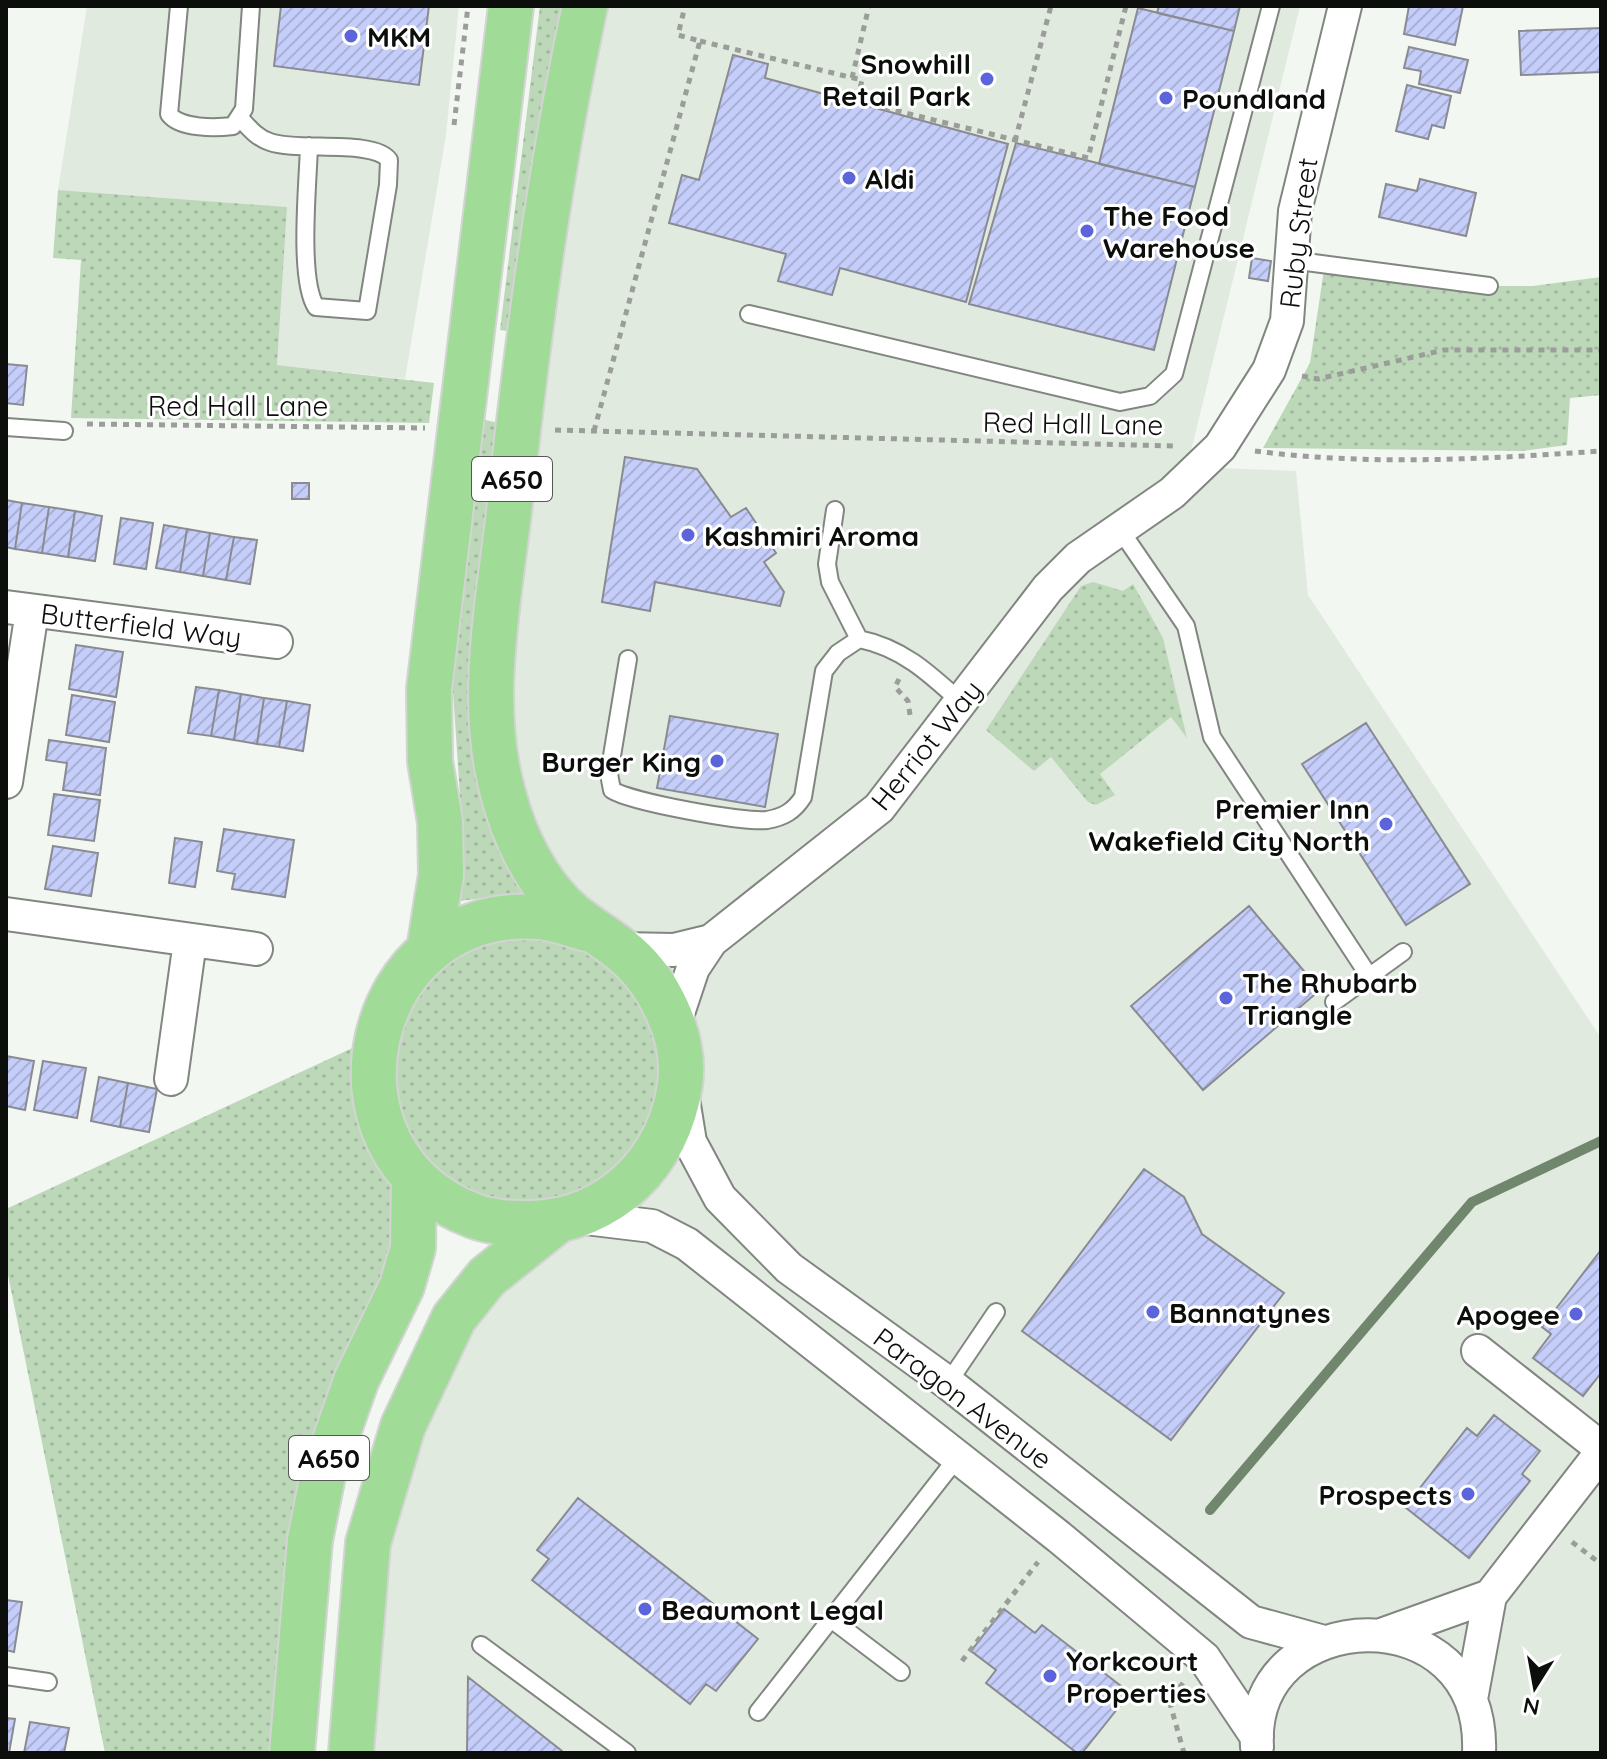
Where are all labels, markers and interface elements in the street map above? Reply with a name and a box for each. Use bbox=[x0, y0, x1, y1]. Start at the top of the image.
place label: MKM bbox=[367, 19, 431, 54]
marker: MKM bbox=[342, 27, 360, 45]
place label: Snowhill Retail Park bbox=[822, 46, 971, 113]
marker: Snowhill Retail Park bbox=[978, 70, 996, 88]
place label: Poundland bbox=[1182, 81, 1326, 116]
marker: Poundland bbox=[1157, 89, 1175, 107]
street label: Ruby Street bbox=[1271, 156, 1325, 310]
place label: Aldi bbox=[865, 161, 914, 196]
marker: Aldi bbox=[840, 169, 858, 187]
place label: The Food Warehouse bbox=[1103, 198, 1255, 265]
marker: The Food Warehouse bbox=[1078, 222, 1096, 240]
street label: Red Hall Lane bbox=[148, 388, 328, 423]
street label: Red Hall Lane bbox=[982, 404, 1164, 442]
road number: A650 bbox=[472, 457, 552, 501]
place label: Kashmiri Aroma bbox=[704, 518, 919, 553]
marker: Kashmiri Aroma bbox=[679, 526, 697, 544]
street label: Butterfield Way bbox=[39, 595, 243, 655]
street label: Herriot Way bbox=[863, 673, 989, 817]
place label: Burger King bbox=[541, 744, 701, 779]
marker: Burger King bbox=[708, 752, 726, 770]
place label: Premier Inn Wakefield City North bbox=[1088, 791, 1370, 858]
marker: Premier Inn Wakefield City North bbox=[1377, 815, 1395, 833]
place label: The Rhubarb Triangle bbox=[1242, 965, 1417, 1032]
marker: The Rhubarb Triangle bbox=[1217, 989, 1235, 1007]
place label: Bannatynes bbox=[1169, 1295, 1330, 1330]
place label: Apogee bbox=[1457, 1297, 1560, 1332]
marker: Bannatynes bbox=[1144, 1303, 1162, 1321]
marker: Apogee bbox=[1567, 1305, 1585, 1323]
street label: Paragon Avenue bbox=[867, 1320, 1059, 1476]
road number: A650 bbox=[289, 1436, 369, 1480]
place label: Prospects bbox=[1318, 1477, 1452, 1512]
marker: Prospects bbox=[1459, 1485, 1477, 1503]
place label: Beaumont Legal bbox=[661, 1592, 884, 1627]
marker: Beaumont Legal bbox=[636, 1600, 654, 1618]
place label: Yorkcourt Properties bbox=[1066, 1643, 1206, 1710]
north arrow bbox=[1495, 1647, 1575, 1727]
marker: Yorkcourt Properties bbox=[1041, 1667, 1059, 1685]
text: N bbox=[1521, 1691, 1542, 1722]

